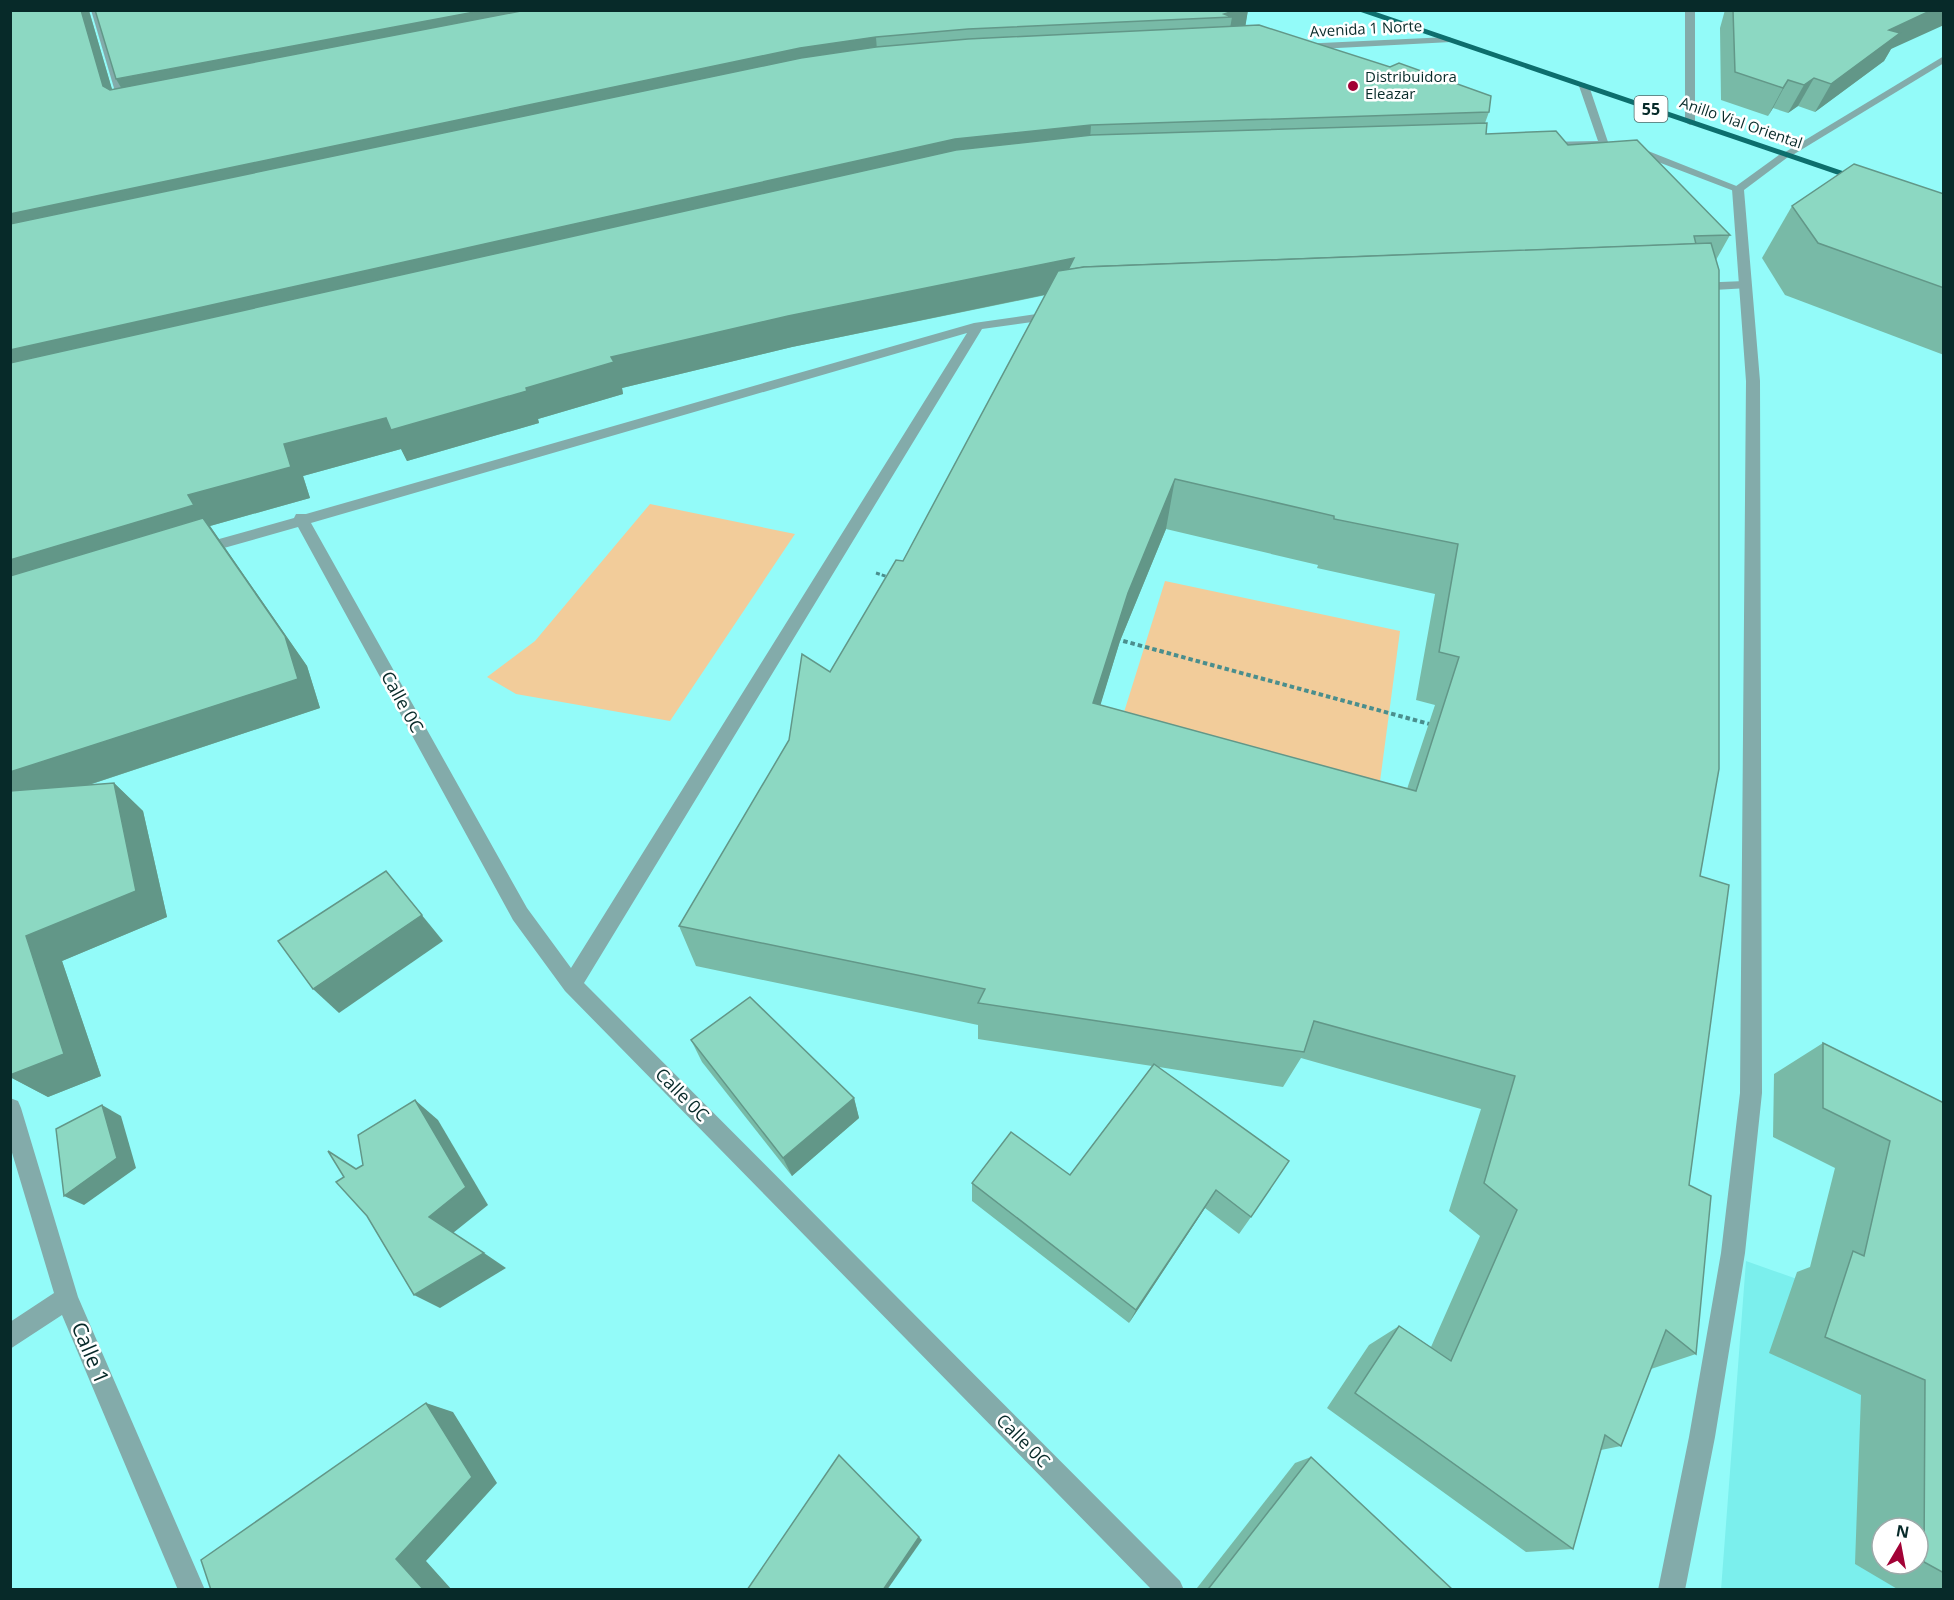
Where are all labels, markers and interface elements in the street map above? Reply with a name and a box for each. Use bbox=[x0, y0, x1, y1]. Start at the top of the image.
street label: Avenida 1 Norte bbox=[1309, 15, 1423, 41]
place label: Distribuidora Eleazar bbox=[1365, 66, 1457, 103]
marker: Distribuidora Eleazar bbox=[1346, 79, 1360, 93]
street label: Anillo Vial Oriental bbox=[1677, 92, 1805, 152]
road number: 55 bbox=[1634, 96, 1668, 122]
street label: Calle 0C bbox=[376, 666, 430, 737]
street label: Calle 0C bbox=[651, 1062, 715, 1126]
street label: Calle 1 bbox=[65, 1317, 116, 1388]
street label: Calle 0C bbox=[992, 1408, 1056, 1472]
north arrow bbox=[1870, 1516, 1930, 1576]
text: N bbox=[1894, 1519, 1911, 1543]

